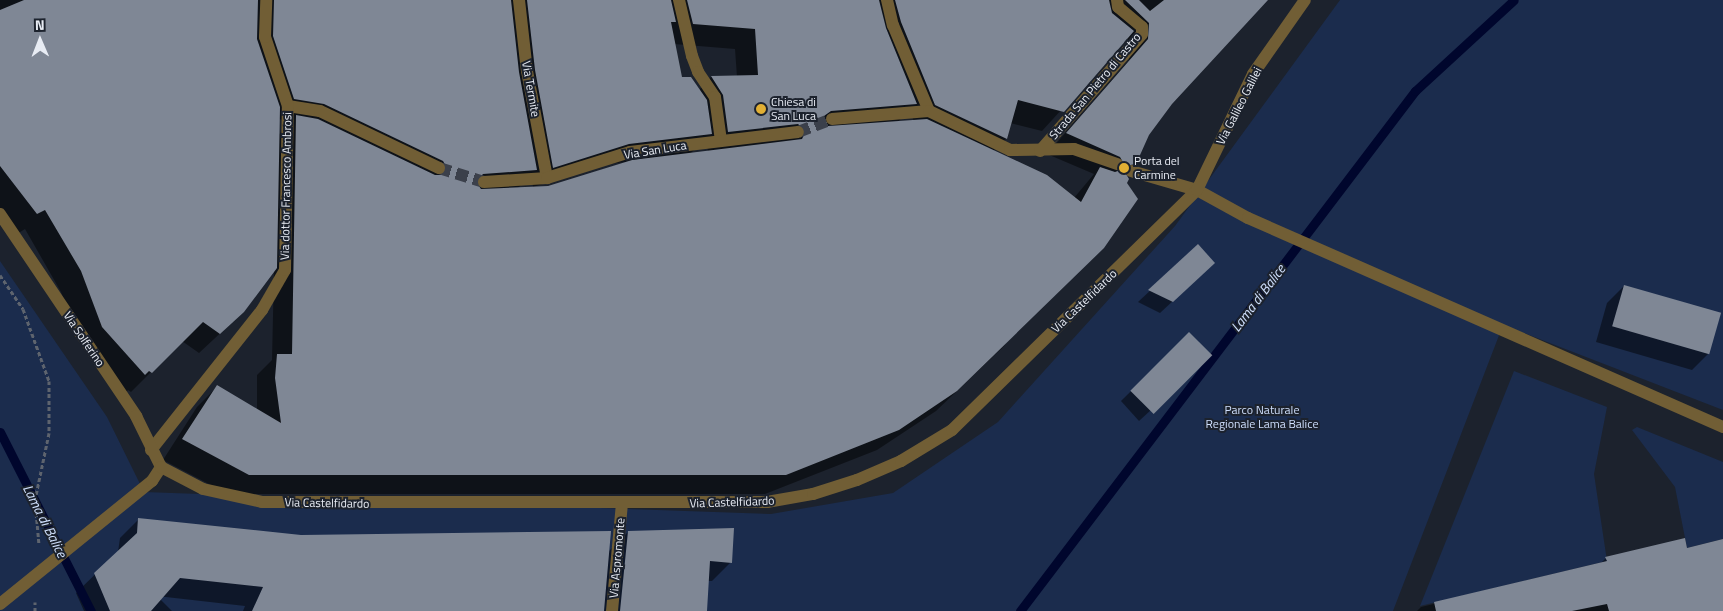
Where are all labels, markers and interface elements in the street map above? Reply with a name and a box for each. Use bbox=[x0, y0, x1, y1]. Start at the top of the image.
text: N bbox=[35, 14, 45, 35]
north arrow bbox=[15, 15, 65, 65]
street label: Strada San Pietro di Castro bbox=[1046, 30, 1144, 142]
street label: Via Termite bbox=[519, 60, 543, 118]
street label: Via Galileo Galilei bbox=[1213, 65, 1265, 147]
place label: Chiesa di San Luca bbox=[771, 95, 816, 123]
marker: Chiesa di San Luca bbox=[755, 103, 767, 115]
street label: Via dottor Francesco Ambrosi bbox=[278, 112, 294, 260]
street label: Via San Luca bbox=[623, 138, 687, 162]
place label: Porta del Carmine bbox=[1134, 154, 1180, 182]
marker: Porta del Carmine bbox=[1118, 162, 1130, 174]
water label: Lama di Balice bbox=[1227, 261, 1289, 335]
street label: Via Castelfidardo bbox=[1048, 266, 1120, 336]
street label: Via Solferino bbox=[60, 309, 108, 369]
park label: Parco Naturale Regionale Lama Balice bbox=[1206, 403, 1318, 431]
water label: Lama di Balice bbox=[19, 482, 71, 560]
street label: Via Castelfidardo bbox=[689, 493, 775, 511]
street label: Via Castelfidardo bbox=[284, 495, 370, 511]
street label: Via Aspromonte bbox=[606, 517, 628, 599]

